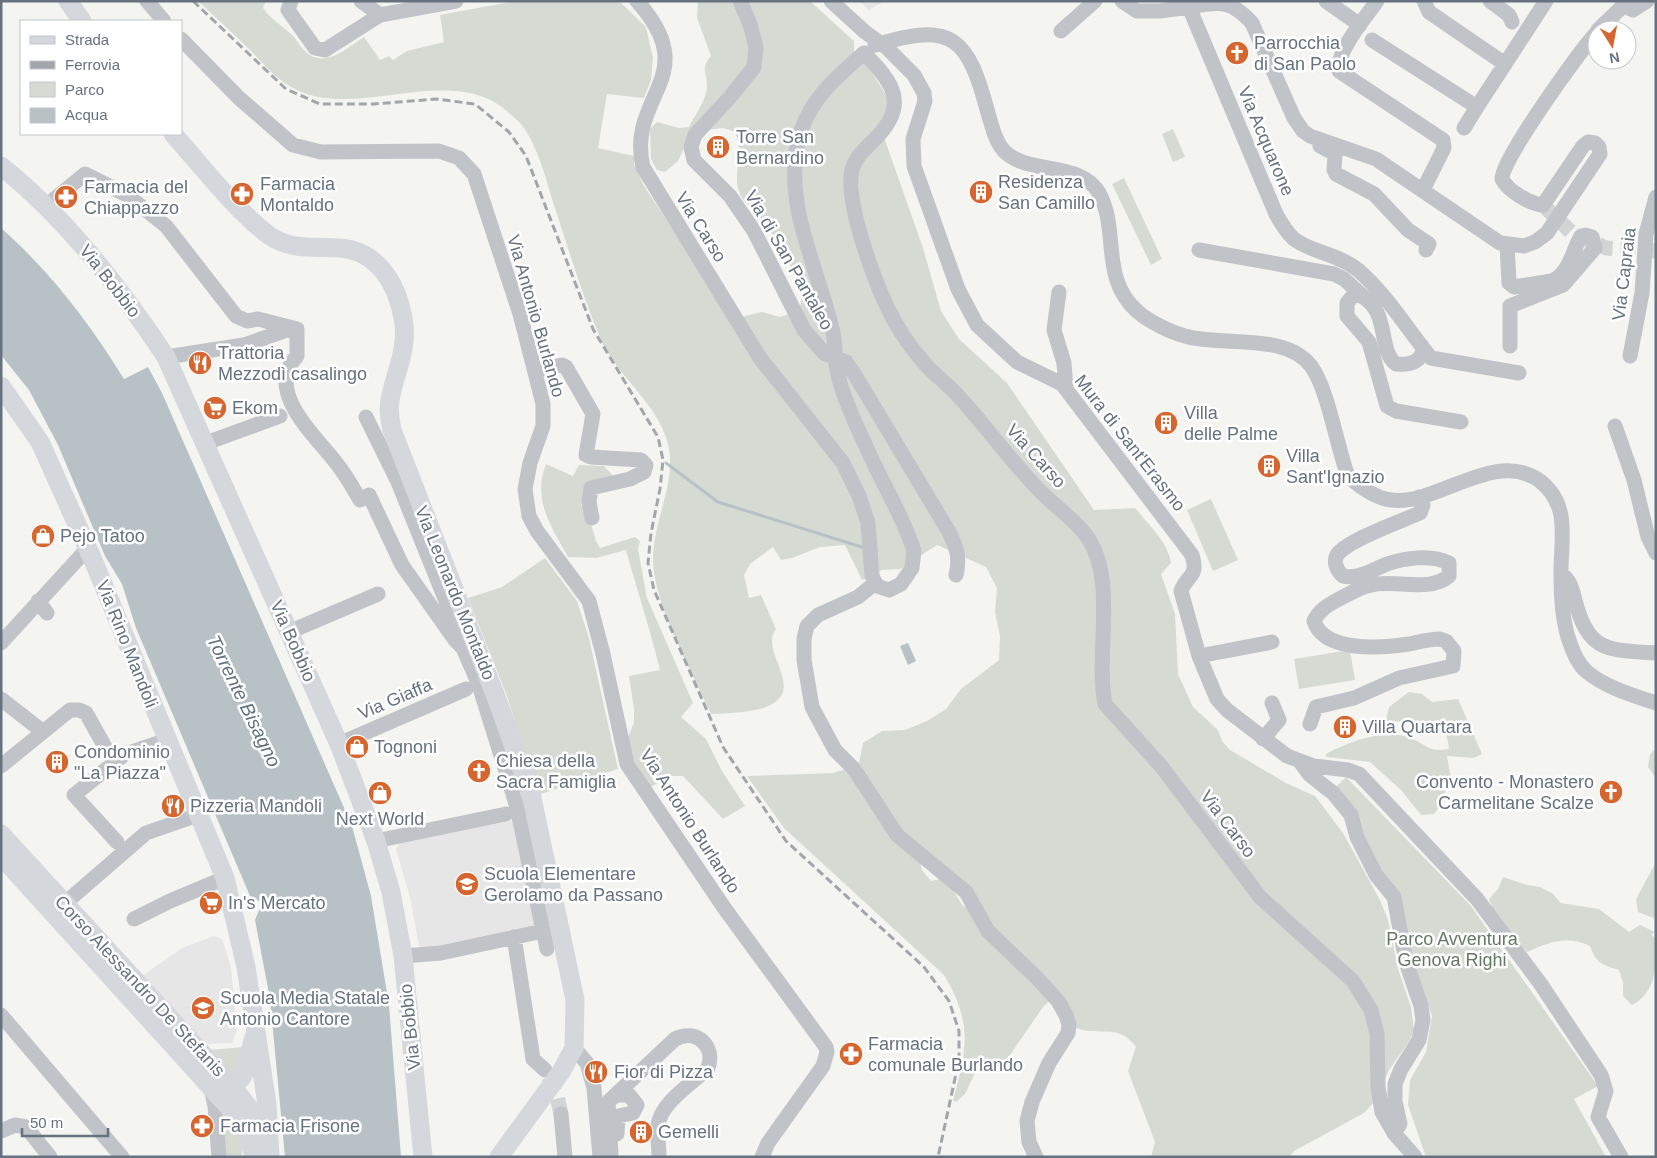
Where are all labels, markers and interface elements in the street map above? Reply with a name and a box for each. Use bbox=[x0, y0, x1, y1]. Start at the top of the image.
legend bbox=[20, 20, 182, 135]
north arrow bbox=[1587, 20, 1637, 70]
text: Strada bbox=[65, 31, 110, 48]
place label: Parrocchia di San Paolo bbox=[1254, 33, 1356, 74]
church icon: Parrocchia di San Paolo bbox=[1224, 40, 1250, 66]
text: N bbox=[1608, 49, 1621, 67]
text: Ferrovia bbox=[65, 56, 121, 73]
text: Parco bbox=[65, 81, 104, 98]
street label: Via Acquarone bbox=[1234, 83, 1298, 199]
text: Acqua bbox=[65, 106, 108, 123]
place label: Torre San Bernardino bbox=[736, 127, 824, 168]
building icon: Torre San Bernardino bbox=[705, 134, 731, 160]
place label: Residenza San Camillo bbox=[998, 172, 1095, 213]
place label: Farmacia Montaldo bbox=[260, 174, 336, 215]
place label: Farmacia del Chiappazzo bbox=[84, 177, 188, 218]
building icon: Residenza San Camillo bbox=[968, 179, 994, 205]
pharmacy icon: Farmacia Montaldo bbox=[229, 181, 255, 207]
pharmacy icon: Farmacia del Chiappazzo bbox=[53, 184, 79, 210]
street label: Via di San Pantaleo bbox=[741, 187, 837, 333]
street label: Via Carso bbox=[672, 188, 730, 266]
street label: Via Capraia bbox=[1608, 225, 1640, 322]
street label: Via Antonio Burlando bbox=[503, 233, 569, 399]
street label: Via Bobbio bbox=[75, 241, 145, 321]
place label: Trattoria Mezzodì casalingo bbox=[218, 343, 367, 384]
restaurant icon: Trattoria Mezzodì casalingo bbox=[187, 350, 213, 376]
street label: Mura di Sant'Erasmo bbox=[1071, 371, 1189, 515]
supermarket icon: Ekom bbox=[202, 395, 228, 421]
place label: Ekom bbox=[232, 398, 278, 418]
place label: Villa delle Palme bbox=[1184, 403, 1278, 444]
building icon: Villa delle Palme bbox=[1153, 410, 1179, 436]
street label: Via Carso bbox=[1002, 420, 1070, 492]
place label: Villa Sant'Ignazio bbox=[1286, 446, 1385, 487]
building icon: Villa Sant'Ignazio bbox=[1256, 453, 1282, 479]
street label: Via Leonardo Montaldo bbox=[411, 503, 499, 683]
shop icon: Pejo Tatoo bbox=[30, 523, 56, 549]
place label: Pejo Tatoo bbox=[60, 526, 145, 546]
street label: Via Rino Mandoli bbox=[92, 577, 162, 711]
street label: Via Bobbio bbox=[266, 597, 320, 685]
water label: Torrente Bisagno bbox=[203, 632, 285, 770]
street label: Via Giaffa bbox=[355, 674, 436, 724]
building icon: Villa Quartara bbox=[1332, 714, 1358, 740]
place label: Villa Quartara bbox=[1362, 717, 1473, 737]
shop icon: Tognoni bbox=[344, 734, 370, 760]
place label: Tognoni bbox=[374, 737, 437, 757]
place label: Condominio "La Piazza" bbox=[74, 742, 170, 783]
street label: Via Antonio Burlando bbox=[636, 745, 744, 897]
building icon: Condominio "La Piazza" bbox=[44, 749, 70, 775]
place label: Chiesa della Sacra Famiglia bbox=[496, 751, 617, 792]
church icon: Chiesa della Sacra Famiglia bbox=[466, 758, 492, 784]
place label: Convento - Monastero Carmelitane Scalze bbox=[1416, 772, 1594, 813]
church icon: Convento - Monastero Carmelitane Scalze bbox=[1598, 779, 1624, 805]
shop icon: Next World bbox=[367, 780, 393, 806]
street label: Via Carso bbox=[1196, 787, 1260, 861]
restaurant icon: Pizzeria Mandoli bbox=[160, 793, 186, 819]
place label: Pizzeria Mandoli bbox=[190, 796, 322, 816]
place label: Next World bbox=[336, 809, 424, 829]
place label: Scuola Elementare Gerolamo da Passano bbox=[484, 864, 663, 905]
school or university icon: Scuola Elementare Gerolamo da Passano bbox=[454, 871, 480, 897]
supermarket icon: In's Mercato bbox=[198, 890, 224, 916]
street label: Corso Alessandro De Stefanis bbox=[51, 891, 229, 1081]
place label: In's Mercato bbox=[228, 893, 325, 913]
park label: Parco Avventura Genova Righi bbox=[1386, 929, 1519, 970]
street label: Via Bobbio bbox=[396, 983, 424, 1071]
place label: Scuola Media Statale Antonio Cantore bbox=[220, 988, 390, 1029]
school or university icon: Scuola Media Statale Antonio Cantore bbox=[190, 995, 216, 1021]
place label: Farmacia comunale Burlando bbox=[868, 1034, 1023, 1075]
pharmacy icon: Farmacia comunale Burlando bbox=[838, 1041, 864, 1067]
restaurant icon: Fior di Pizza bbox=[583, 1059, 609, 1085]
place label: Fior di Pizza bbox=[614, 1062, 714, 1082]
scale bar bbox=[22, 1106, 109, 1138]
pharmacy icon: Farmacia Frisone bbox=[189, 1113, 215, 1139]
text: 50 m bbox=[30, 1114, 63, 1131]
place label: Farmacia Frisone bbox=[220, 1116, 360, 1136]
building icon: Gemelli bbox=[628, 1119, 654, 1145]
place label: Gemelli bbox=[658, 1122, 719, 1142]

